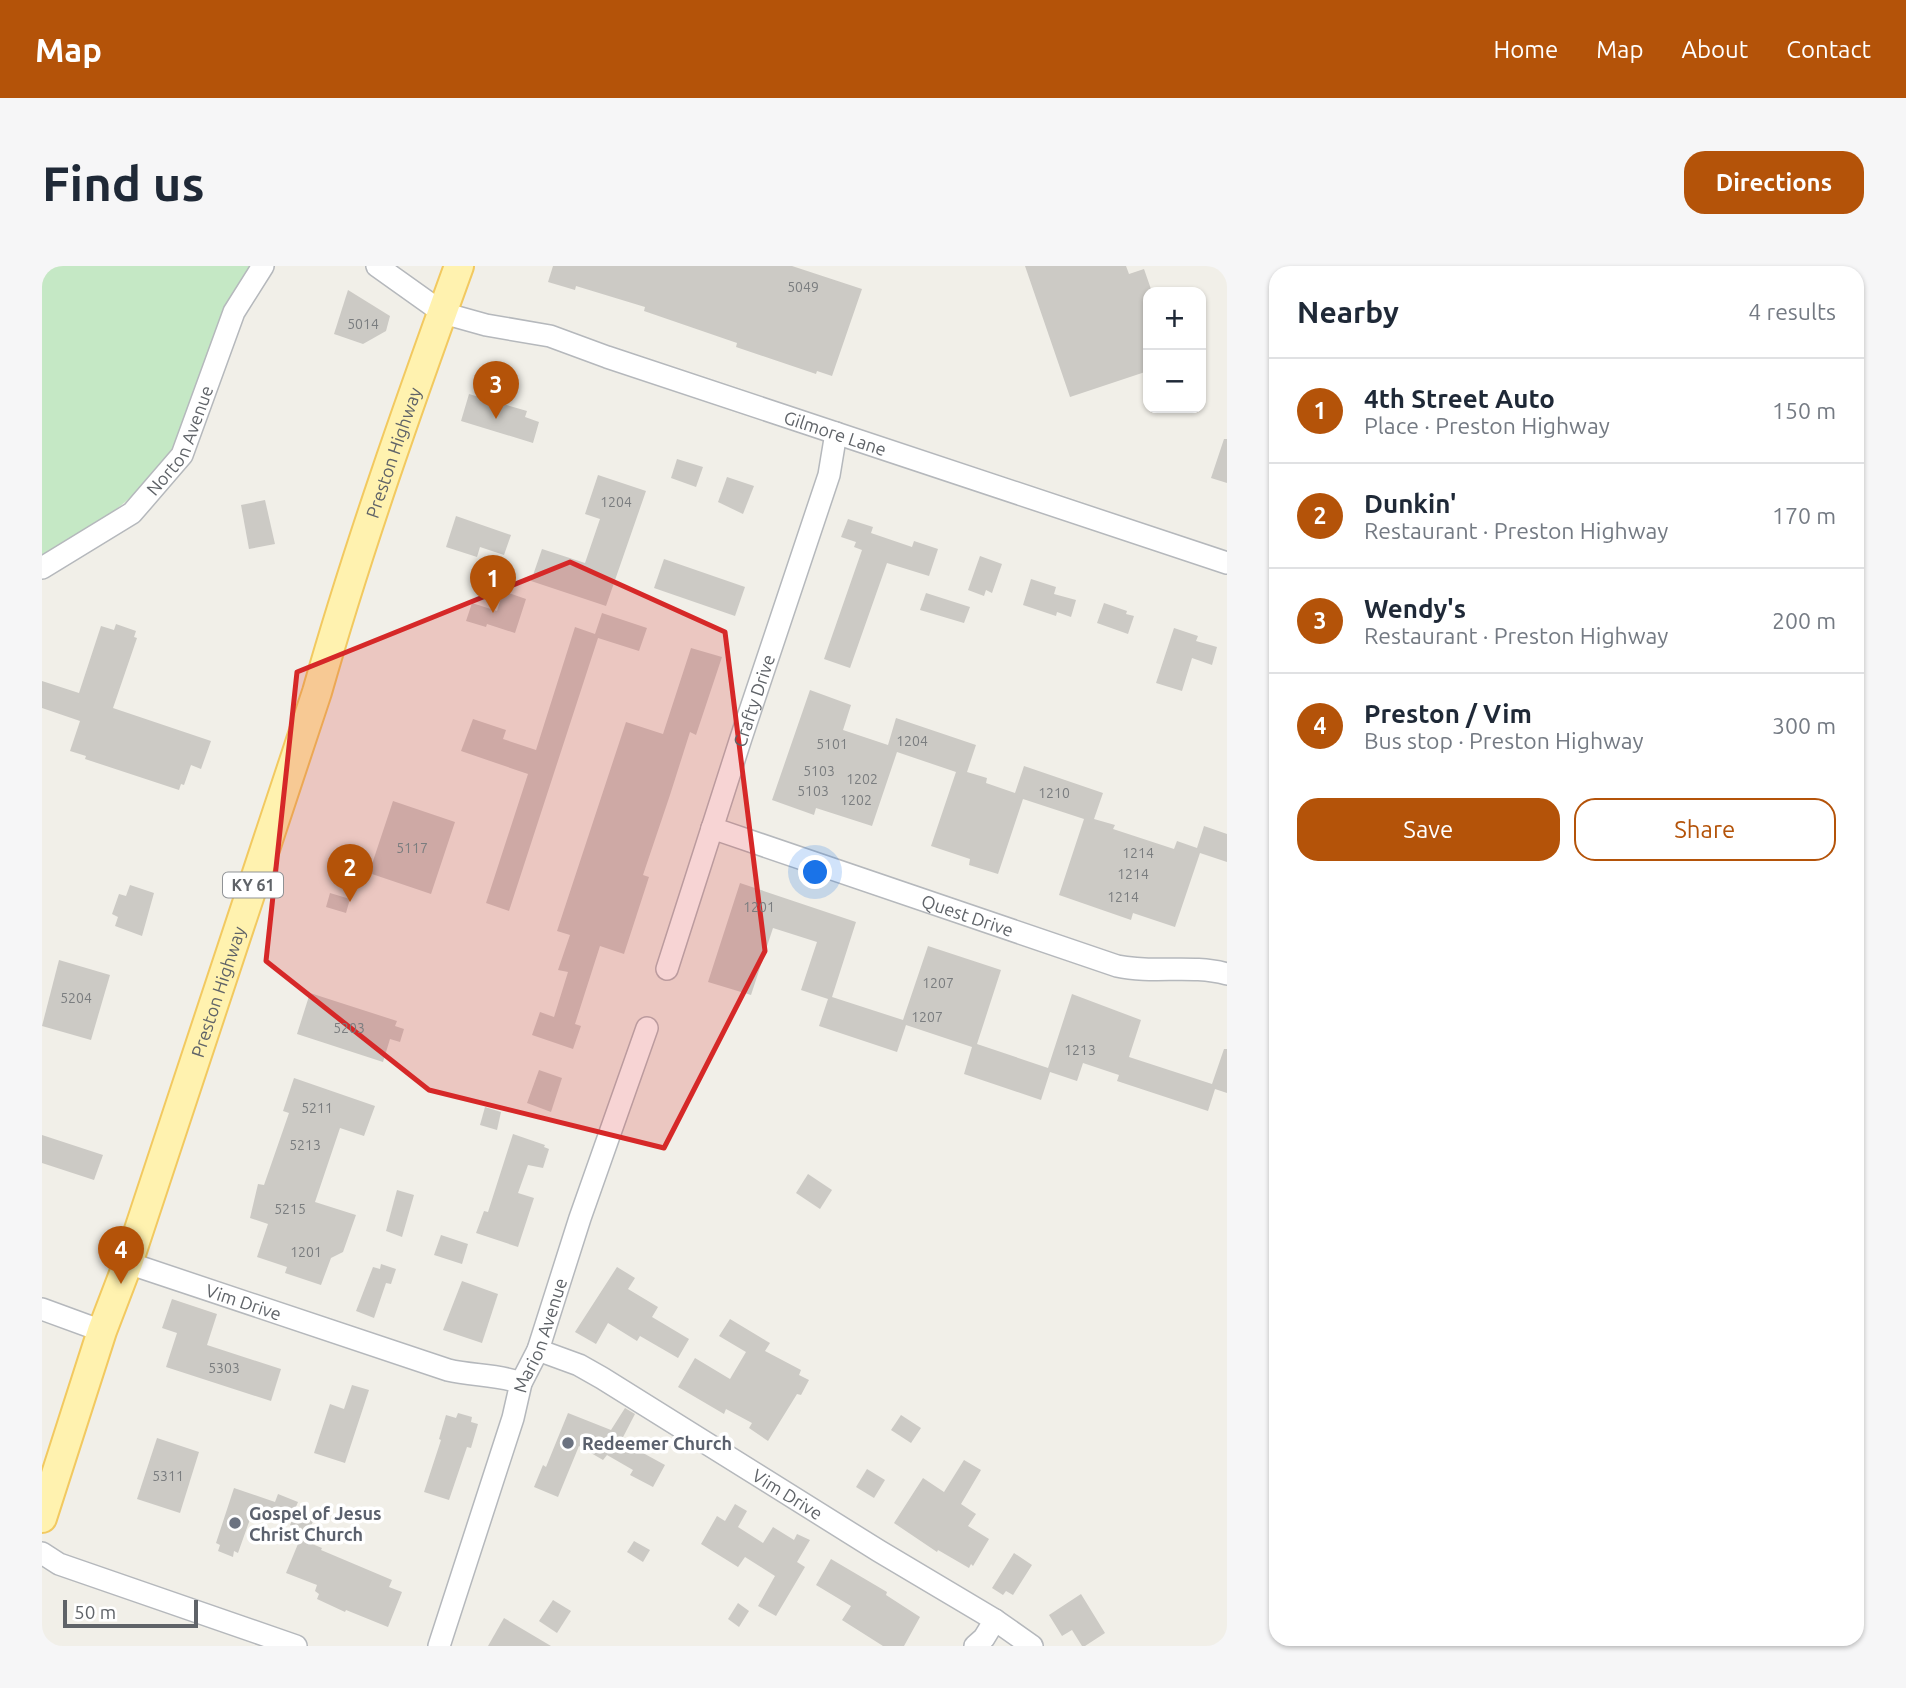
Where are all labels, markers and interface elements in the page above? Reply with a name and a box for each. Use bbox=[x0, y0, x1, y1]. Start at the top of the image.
text: Map bbox=[35, 31, 102, 68]
text: Home bbox=[1493, 36, 1558, 63]
text: Map bbox=[1596, 36, 1643, 63]
text: About bbox=[1681, 36, 1748, 63]
text: Contact bbox=[1786, 36, 1871, 63]
button: Directions bbox=[1684, 151, 1864, 214]
text: Find us bbox=[42, 155, 205, 210]
house number: 5049 bbox=[787, 279, 819, 295]
map controls bbox=[1143, 287, 1206, 413]
button: + bbox=[1143, 287, 1206, 350]
text: Nearby bbox=[1297, 295, 1399, 329]
text: 4 results bbox=[1748, 299, 1836, 324]
house number: 5014 bbox=[347, 316, 379, 332]
button: − bbox=[1143, 350, 1206, 413]
pin: 3 bbox=[473, 361, 519, 419]
street label: Norton Avenue bbox=[142, 383, 216, 499]
street label: Preston Highway bbox=[362, 384, 425, 520]
text: 4th Street Auto bbox=[1364, 384, 1555, 413]
text: 1 bbox=[1314, 398, 1326, 423]
text: 150 m bbox=[1772, 398, 1836, 423]
street label: Gilmore Lane bbox=[782, 407, 889, 459]
text: Place · Preston Highway bbox=[1364, 413, 1610, 438]
text: Dunkin' bbox=[1364, 489, 1456, 518]
house number: 1204 bbox=[600, 494, 632, 510]
text: 2 bbox=[1314, 503, 1326, 528]
text: 170 m bbox=[1772, 503, 1836, 528]
text: Restaurant · Preston Highway bbox=[1364, 518, 1668, 543]
pin: 1 bbox=[470, 555, 516, 613]
text: Wendy's bbox=[1364, 594, 1466, 623]
text: 3 bbox=[1314, 608, 1326, 633]
text: 200 m bbox=[1772, 608, 1836, 633]
text: Restaurant · Preston Highway bbox=[1364, 623, 1668, 648]
street label: Crafty Drive bbox=[729, 652, 778, 749]
text: Preston / Vim bbox=[1364, 699, 1532, 728]
text: 4 bbox=[1314, 713, 1326, 738]
text: 300 m bbox=[1772, 713, 1836, 738]
text: Bus stop · Preston Highway bbox=[1364, 728, 1644, 753]
house number: 1204 bbox=[896, 733, 928, 749]
house number: 5101 bbox=[816, 736, 848, 752]
house number: 5103 bbox=[803, 763, 835, 779]
house number: 1202 bbox=[846, 771, 878, 787]
house number: 5103 bbox=[797, 783, 829, 799]
house number: 1210 bbox=[1038, 785, 1070, 801]
house number: 1202 bbox=[840, 792, 872, 808]
button: Save bbox=[1297, 798, 1560, 861]
button: Share bbox=[1574, 798, 1836, 861]
house number: 5117 bbox=[396, 840, 428, 856]
pin: 2 bbox=[327, 844, 373, 902]
house number: 1214 bbox=[1122, 845, 1154, 861]
your location bbox=[798, 855, 832, 889]
house number: 1214 bbox=[1117, 866, 1149, 882]
road number: KY 61 bbox=[223, 872, 283, 898]
house number: 1214 bbox=[1107, 889, 1139, 905]
street label: Quest Drive bbox=[919, 890, 1016, 940]
house number: 1201 bbox=[743, 899, 775, 915]
street label: Preston Highway bbox=[187, 923, 249, 1060]
house number: 1207 bbox=[922, 975, 954, 991]
house number: 5204 bbox=[60, 990, 92, 1006]
house number: 1207 bbox=[911, 1009, 943, 1025]
house number: 5203 bbox=[333, 1020, 365, 1036]
house number: 1213 bbox=[1064, 1042, 1096, 1058]
house number: 5211 bbox=[301, 1100, 333, 1116]
house number: 5213 bbox=[289, 1137, 321, 1153]
house number: 5215 bbox=[274, 1201, 306, 1217]
pin: 4 bbox=[98, 1226, 144, 1284]
house number: 1201 bbox=[290, 1244, 322, 1260]
street label: Marion Avenue bbox=[509, 1275, 570, 1394]
street label: Vim Drive bbox=[203, 1280, 284, 1324]
house number: 5303 bbox=[208, 1360, 240, 1376]
place label: Redeemer Church bbox=[582, 1433, 732, 1453]
marker: Redeemer Church bbox=[560, 1435, 576, 1451]
street label: Vim Drive bbox=[749, 1465, 826, 1523]
house number: 5311 bbox=[152, 1468, 184, 1484]
place label: Gospel of Jesus Christ Church bbox=[249, 1503, 381, 1544]
marker: Gospel of Jesus Christ Church bbox=[227, 1515, 243, 1531]
scale bar bbox=[63, 1597, 198, 1629]
text: 50 m bbox=[74, 1601, 116, 1623]

